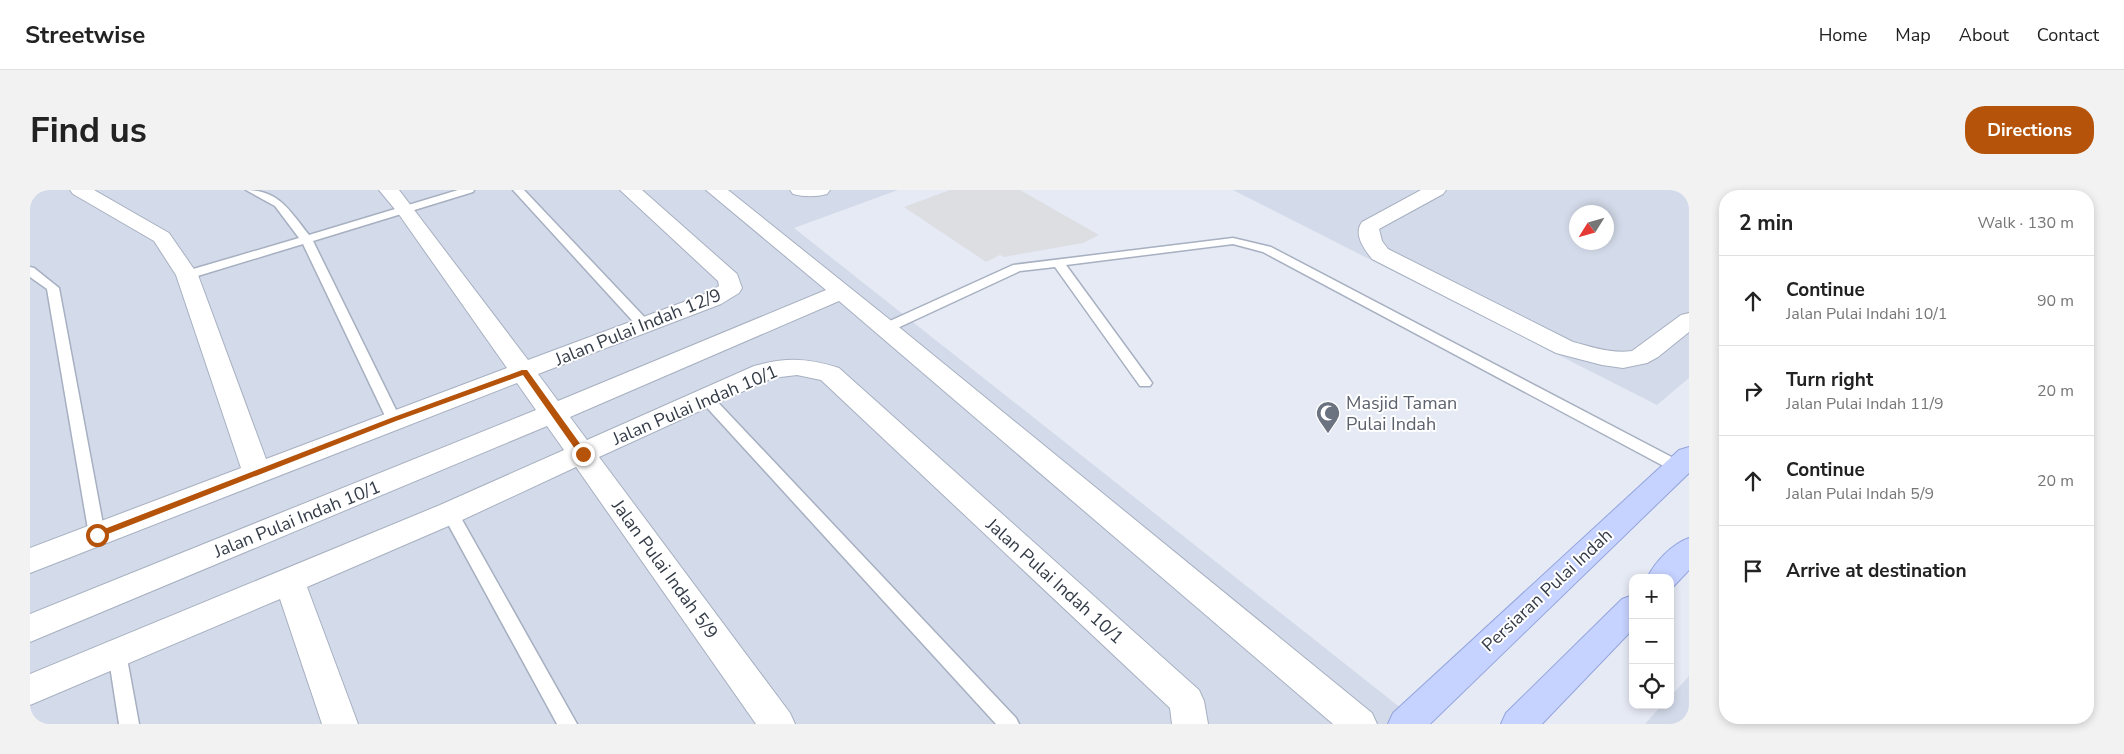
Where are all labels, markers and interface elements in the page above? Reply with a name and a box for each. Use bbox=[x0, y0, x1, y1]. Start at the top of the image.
text: Streetwise bbox=[25, 19, 145, 51]
text: Home bbox=[1819, 23, 1867, 47]
text: Map bbox=[1895, 23, 1931, 47]
text: About bbox=[1959, 23, 2009, 47]
text: Contact bbox=[2037, 23, 2099, 47]
button: Directions bbox=[1965, 106, 2094, 154]
text: Find us bbox=[30, 107, 147, 154]
north arrow bbox=[1569, 205, 1614, 250]
text: 2 min bbox=[1739, 209, 1793, 237]
text: Walk · 130 m bbox=[1978, 212, 2074, 234]
text: Continue bbox=[1786, 277, 1865, 303]
street label: Jalan Pulai Indah 12/9 bbox=[550, 283, 725, 372]
icon: ahead bbox=[1739, 287, 1767, 315]
text: 90 m bbox=[2037, 290, 2074, 312]
text: Jalan Pulai Indahi 10/1 bbox=[1786, 303, 1947, 325]
street label: Jalan Pulai Indah 10/1 bbox=[608, 359, 781, 451]
text: Turn right bbox=[1786, 367, 1873, 393]
icon: right bbox=[1739, 377, 1767, 405]
text: 20 m bbox=[2037, 380, 2074, 402]
place label: Masjid Taman Pulai Indah bbox=[1346, 391, 1457, 436]
text: Jalan Pulai Indah 11/9 bbox=[1786, 393, 1944, 415]
mosque icon: Masjid Taman Pulai Indah bbox=[1315, 400, 1341, 434]
route end bbox=[572, 443, 595, 466]
text: Continue bbox=[1786, 457, 1865, 483]
icon: ahead bbox=[1739, 467, 1767, 495]
text: 20 m bbox=[2037, 470, 2074, 492]
street label: Jalan Pulai Indah 10/1 bbox=[209, 475, 384, 564]
text: Jalan Pulai Indah 5/9 bbox=[1786, 483, 1934, 505]
street label: Jalan Pulai Indah 5/9 bbox=[606, 494, 724, 643]
street label: Jalan Pulai Indah 10/1 bbox=[980, 512, 1129, 649]
street label: Persiaran Pulai Indah bbox=[1477, 523, 1617, 657]
route start bbox=[86, 524, 109, 547]
icon: arrive bbox=[1739, 557, 1767, 585]
text: Arrive at destination bbox=[1786, 558, 1967, 584]
map controls bbox=[1629, 574, 1674, 709]
button: + bbox=[1629, 574, 1674, 619]
button: − bbox=[1629, 619, 1674, 664]
button: locate bbox=[1629, 664, 1674, 709]

